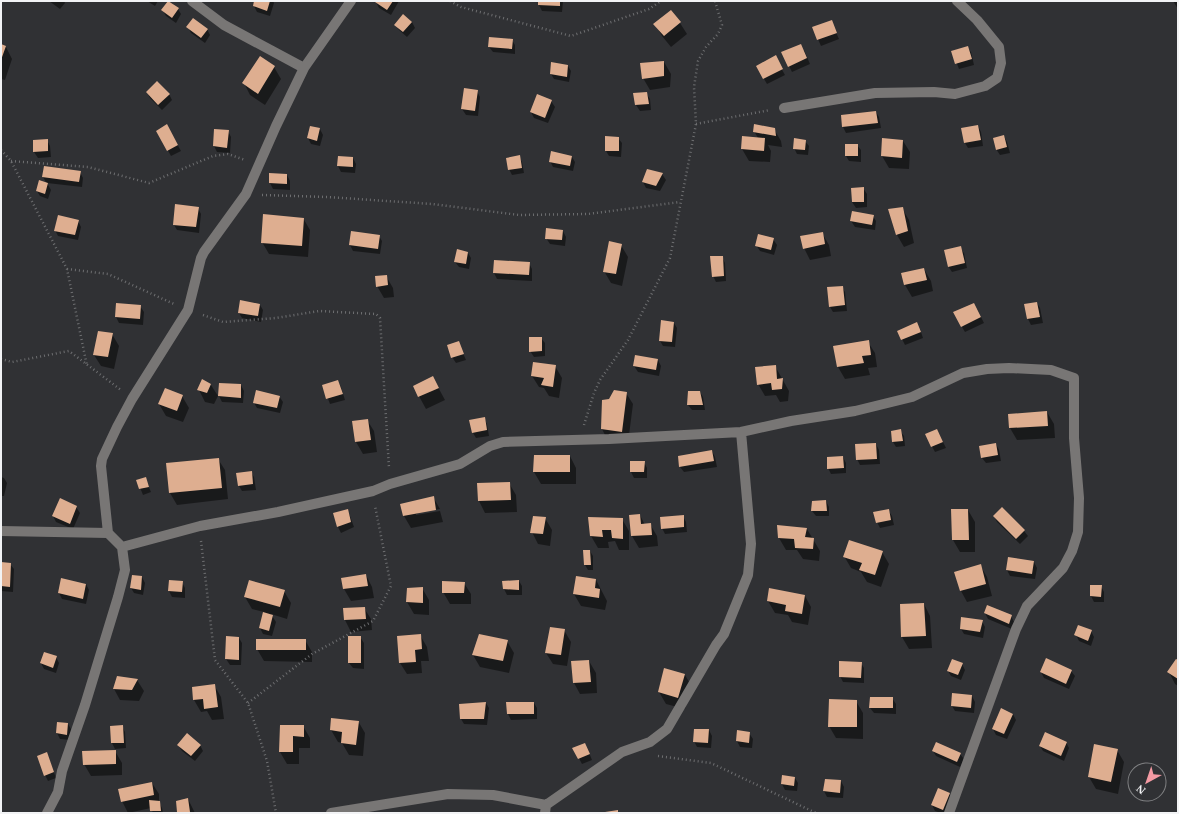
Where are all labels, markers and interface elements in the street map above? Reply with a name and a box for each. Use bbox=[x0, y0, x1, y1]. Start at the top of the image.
north arrow bbox=[1127, 762, 1167, 802]
text: N bbox=[1134, 782, 1147, 797]

